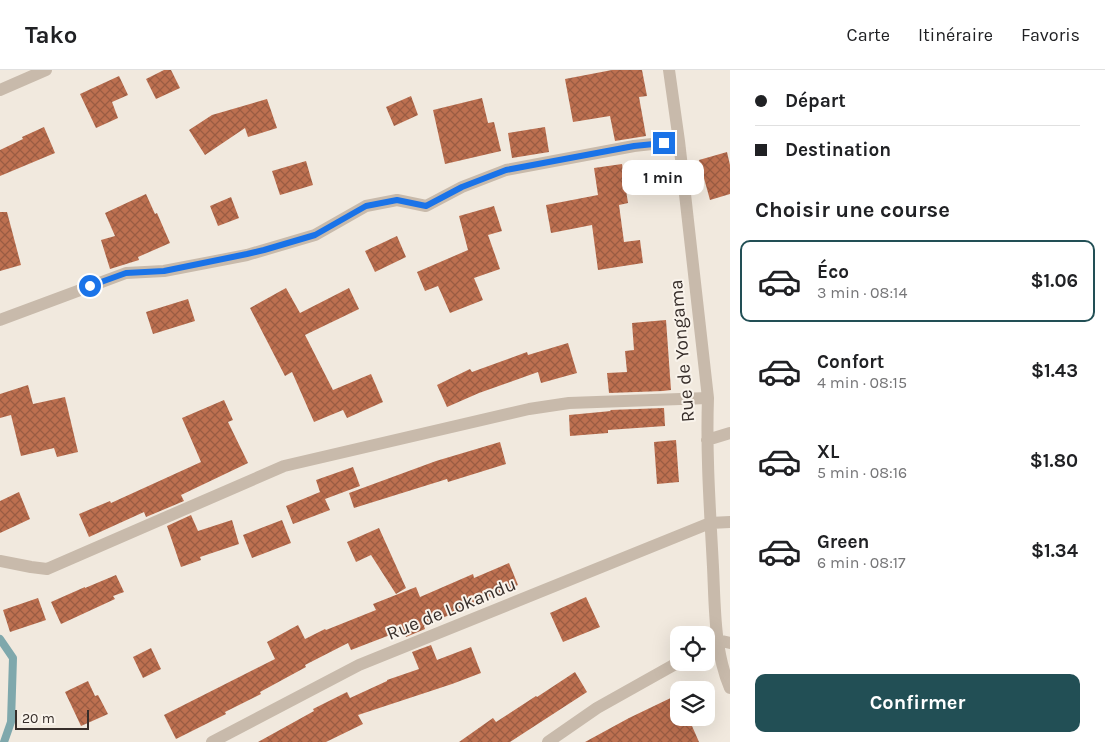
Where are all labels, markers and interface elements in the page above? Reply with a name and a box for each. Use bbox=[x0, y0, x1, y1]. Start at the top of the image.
text: Tako bbox=[25, 21, 77, 49]
text: Carte bbox=[847, 24, 890, 46]
text: Itinéraire bbox=[918, 24, 993, 46]
text: Favoris bbox=[1021, 24, 1080, 46]
text: Départ bbox=[785, 90, 846, 112]
route end bbox=[653, 132, 675, 154]
text: Destination bbox=[785, 139, 891, 161]
callout: 1 min bbox=[623, 160, 705, 196]
text: 1 min bbox=[643, 168, 683, 187]
text: Choisir une course bbox=[755, 197, 950, 223]
icon: car bbox=[757, 259, 802, 304]
text: Éco bbox=[817, 261, 849, 283]
text: $1.06 bbox=[1030, 270, 1078, 292]
route start bbox=[79, 275, 101, 297]
street label: Rue de Yongama bbox=[665, 279, 699, 423]
text: 3 min · 08:14 bbox=[817, 283, 907, 302]
icon: car bbox=[757, 349, 802, 394]
text: Confort bbox=[817, 351, 884, 373]
text: $1.43 bbox=[1031, 360, 1078, 382]
text: 4 min · 08:15 bbox=[817, 373, 907, 392]
icon: car bbox=[757, 439, 802, 484]
text: XL bbox=[817, 441, 839, 463]
text: $1.80 bbox=[1030, 450, 1078, 472]
text: 5 min · 08:16 bbox=[817, 463, 907, 482]
icon: car bbox=[757, 529, 802, 574]
text: Green bbox=[817, 531, 869, 553]
text: $1.34 bbox=[1031, 540, 1078, 562]
text: 6 min · 08:17 bbox=[817, 553, 906, 572]
street label: Rue de Lokandu bbox=[383, 573, 519, 645]
map controls bbox=[670, 626, 715, 726]
button: locate bbox=[670, 626, 715, 671]
button: Confirmer bbox=[755, 674, 1080, 732]
button: layers bbox=[670, 681, 715, 726]
scale bar bbox=[15, 707, 89, 730]
text: 20 m bbox=[22, 710, 55, 727]

